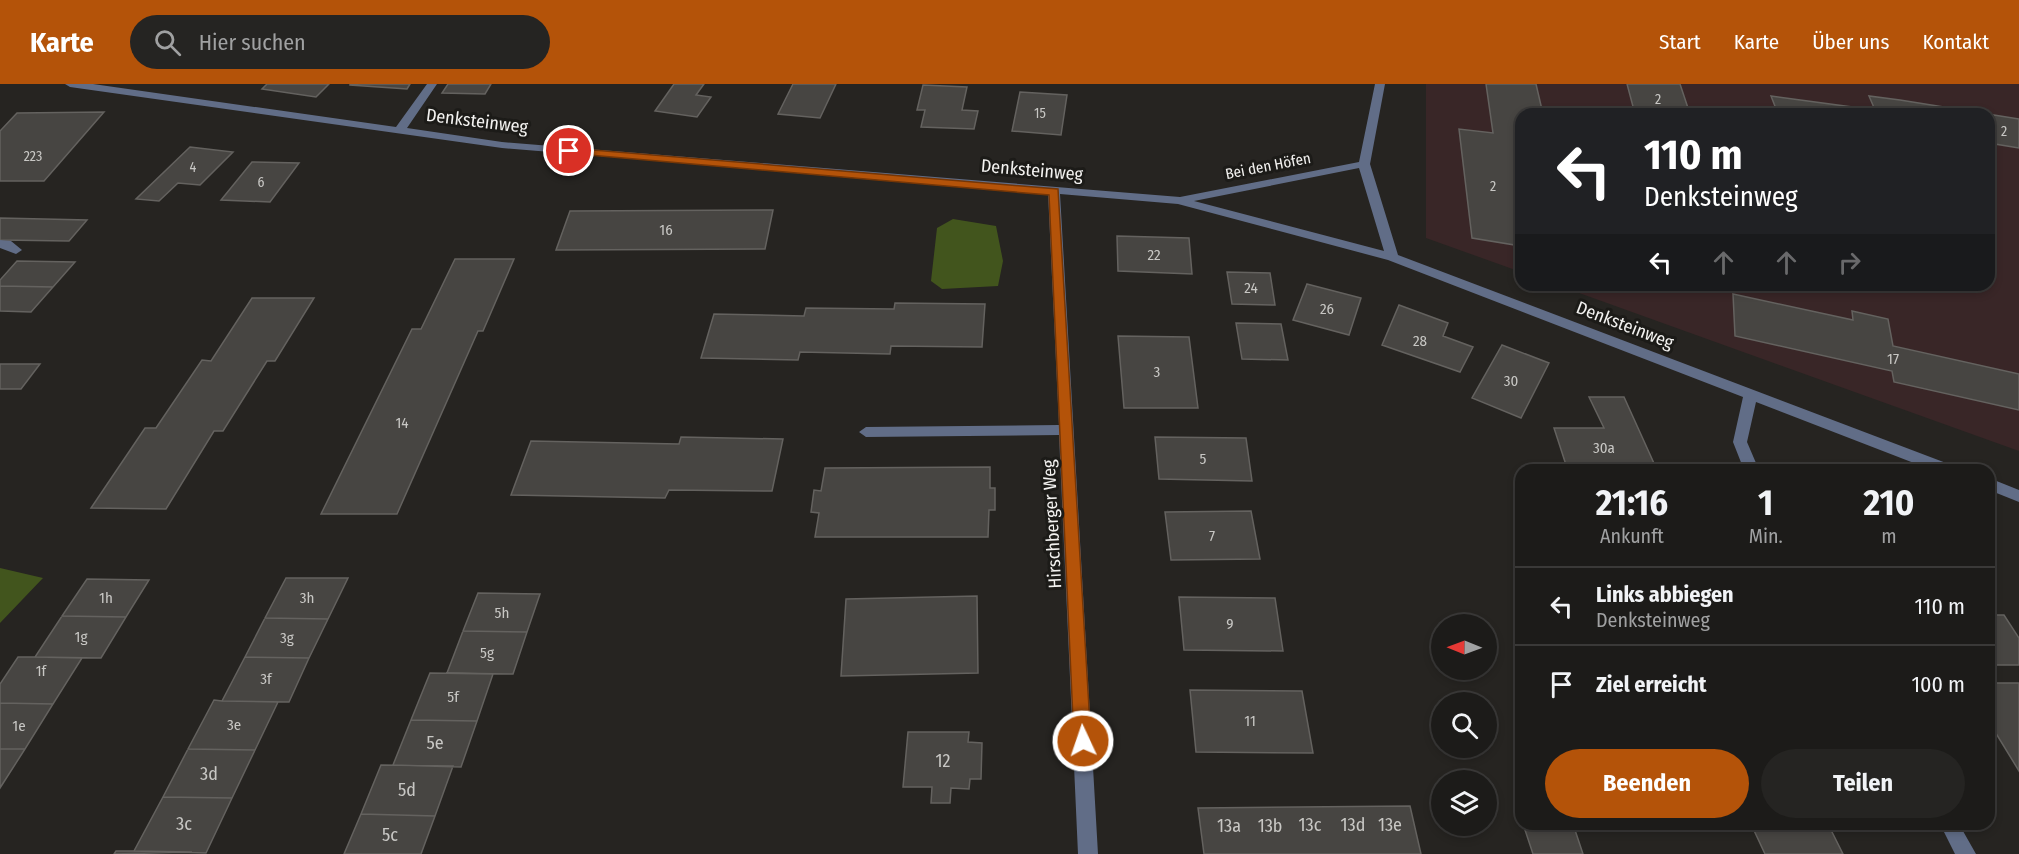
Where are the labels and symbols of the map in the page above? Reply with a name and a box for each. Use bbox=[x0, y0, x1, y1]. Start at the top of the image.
house number: 2 bbox=[1655, 91, 1661, 108]
street label: Denksteinweg bbox=[425, 104, 530, 138]
house number: 15 bbox=[1034, 105, 1046, 122]
house number: 2 bbox=[2001, 123, 2007, 140]
pin bbox=[543, 125, 594, 176]
house number: 223 bbox=[24, 148, 42, 165]
street label: Bei den Höfen bbox=[1224, 149, 1312, 183]
street label: Denksteinweg bbox=[980, 155, 1085, 185]
house number: 4 bbox=[190, 159, 197, 176]
house number: 6 bbox=[258, 174, 265, 191]
house number: 2 bbox=[1490, 178, 1496, 195]
house number: 16 bbox=[659, 221, 673, 239]
house number: 22 bbox=[1147, 246, 1161, 264]
house number: 24 bbox=[1244, 279, 1258, 297]
street label: Denksteinweg bbox=[1573, 296, 1677, 354]
house number: 26 bbox=[1320, 300, 1334, 318]
house number: 28 bbox=[1413, 332, 1427, 350]
house number: 17 bbox=[1887, 350, 1899, 368]
house number: 3 bbox=[1154, 363, 1161, 381]
house number: 30 bbox=[1504, 372, 1518, 390]
house number: 14 bbox=[395, 414, 409, 432]
house number: 30a bbox=[1593, 439, 1615, 457]
house number: 5 bbox=[1200, 450, 1207, 468]
street label: Hirschberger Weg bbox=[1038, 458, 1066, 589]
house number: 7 bbox=[1209, 527, 1215, 545]
house number: 1h bbox=[99, 589, 113, 607]
house number: 3h bbox=[300, 589, 314, 607]
house number: 5h bbox=[495, 604, 509, 622]
north arrow bbox=[1431, 614, 1497, 680]
house number: 9 bbox=[1226, 615, 1234, 633]
house number: 1g bbox=[75, 628, 87, 646]
house number: 3g bbox=[280, 629, 294, 647]
house number: 5g bbox=[480, 644, 494, 662]
house number: 1f bbox=[36, 662, 48, 680]
house number: 3f bbox=[260, 670, 273, 688]
house number: 5f bbox=[447, 688, 460, 706]
position arrow bbox=[1051, 709, 1115, 773]
house number: 11 bbox=[1244, 712, 1256, 730]
house number: 3e bbox=[227, 716, 241, 734]
house number: 1e bbox=[12, 717, 26, 735]
house number: 5e bbox=[426, 732, 444, 754]
house number: 12 bbox=[936, 750, 951, 772]
house number: 3d bbox=[200, 763, 218, 785]
house number: 5d bbox=[398, 779, 416, 801]
house number: 3c bbox=[176, 813, 192, 835]
house number: 13c bbox=[1299, 814, 1322, 836]
house number: 13d bbox=[1341, 814, 1365, 836]
house number: 13e bbox=[1378, 814, 1402, 836]
house number: 13a bbox=[1217, 815, 1241, 837]
house number: 13b bbox=[1258, 815, 1282, 837]
house number: 5c bbox=[382, 824, 398, 846]

